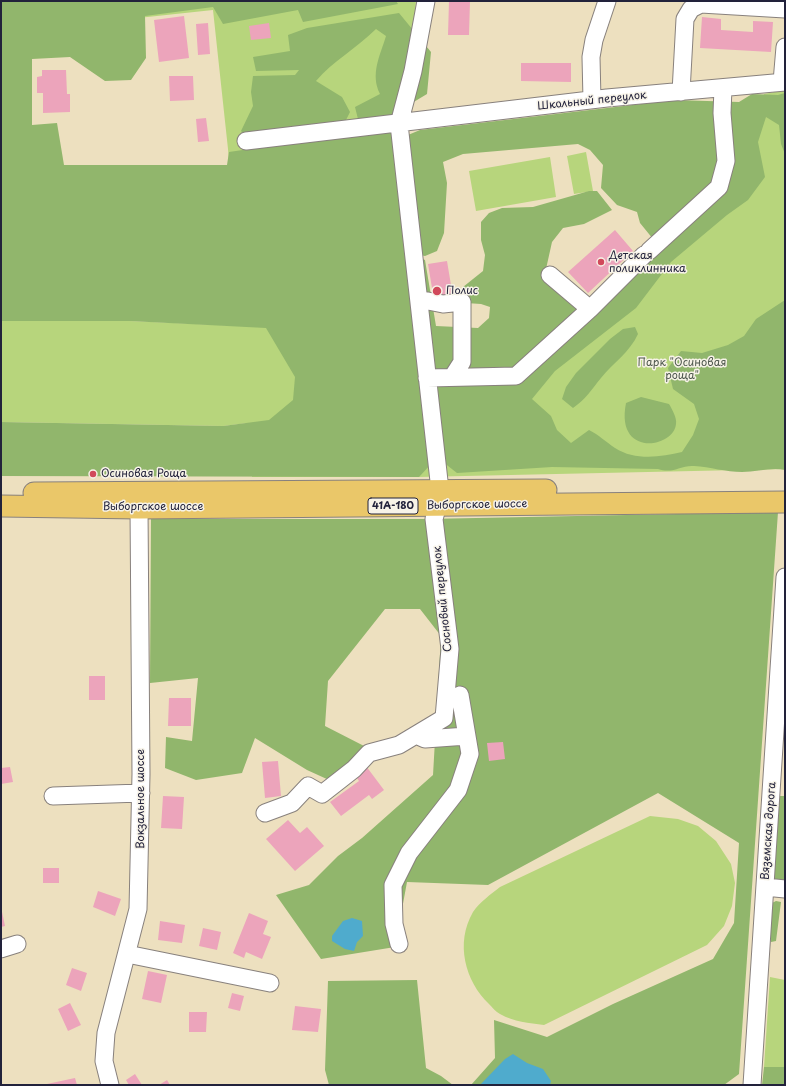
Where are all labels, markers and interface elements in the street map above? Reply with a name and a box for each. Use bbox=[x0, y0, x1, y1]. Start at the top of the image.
street label: Школьный переулок bbox=[537, 89, 647, 113]
place label: Детская поликлинника bbox=[609, 249, 686, 275]
marker: Детская поликлинника bbox=[596, 257, 606, 267]
place label: Полис bbox=[446, 284, 478, 298]
marker: Полис bbox=[431, 285, 443, 297]
park label: Парк "Осиновая роща" bbox=[638, 356, 726, 382]
place label: Осиновая Роща bbox=[101, 467, 186, 481]
marker: Осиновая Роща bbox=[88, 469, 98, 479]
road number: 41А-180 bbox=[368, 498, 418, 514]
street label: Выборгское шоссе bbox=[427, 498, 527, 512]
street label: Выборгское шоссе bbox=[103, 500, 203, 514]
street label: Сосновый переулок bbox=[431, 545, 455, 653]
street label: Вокзальное шоссе bbox=[134, 749, 148, 849]
street label: Вяземская дорога bbox=[759, 782, 779, 880]

